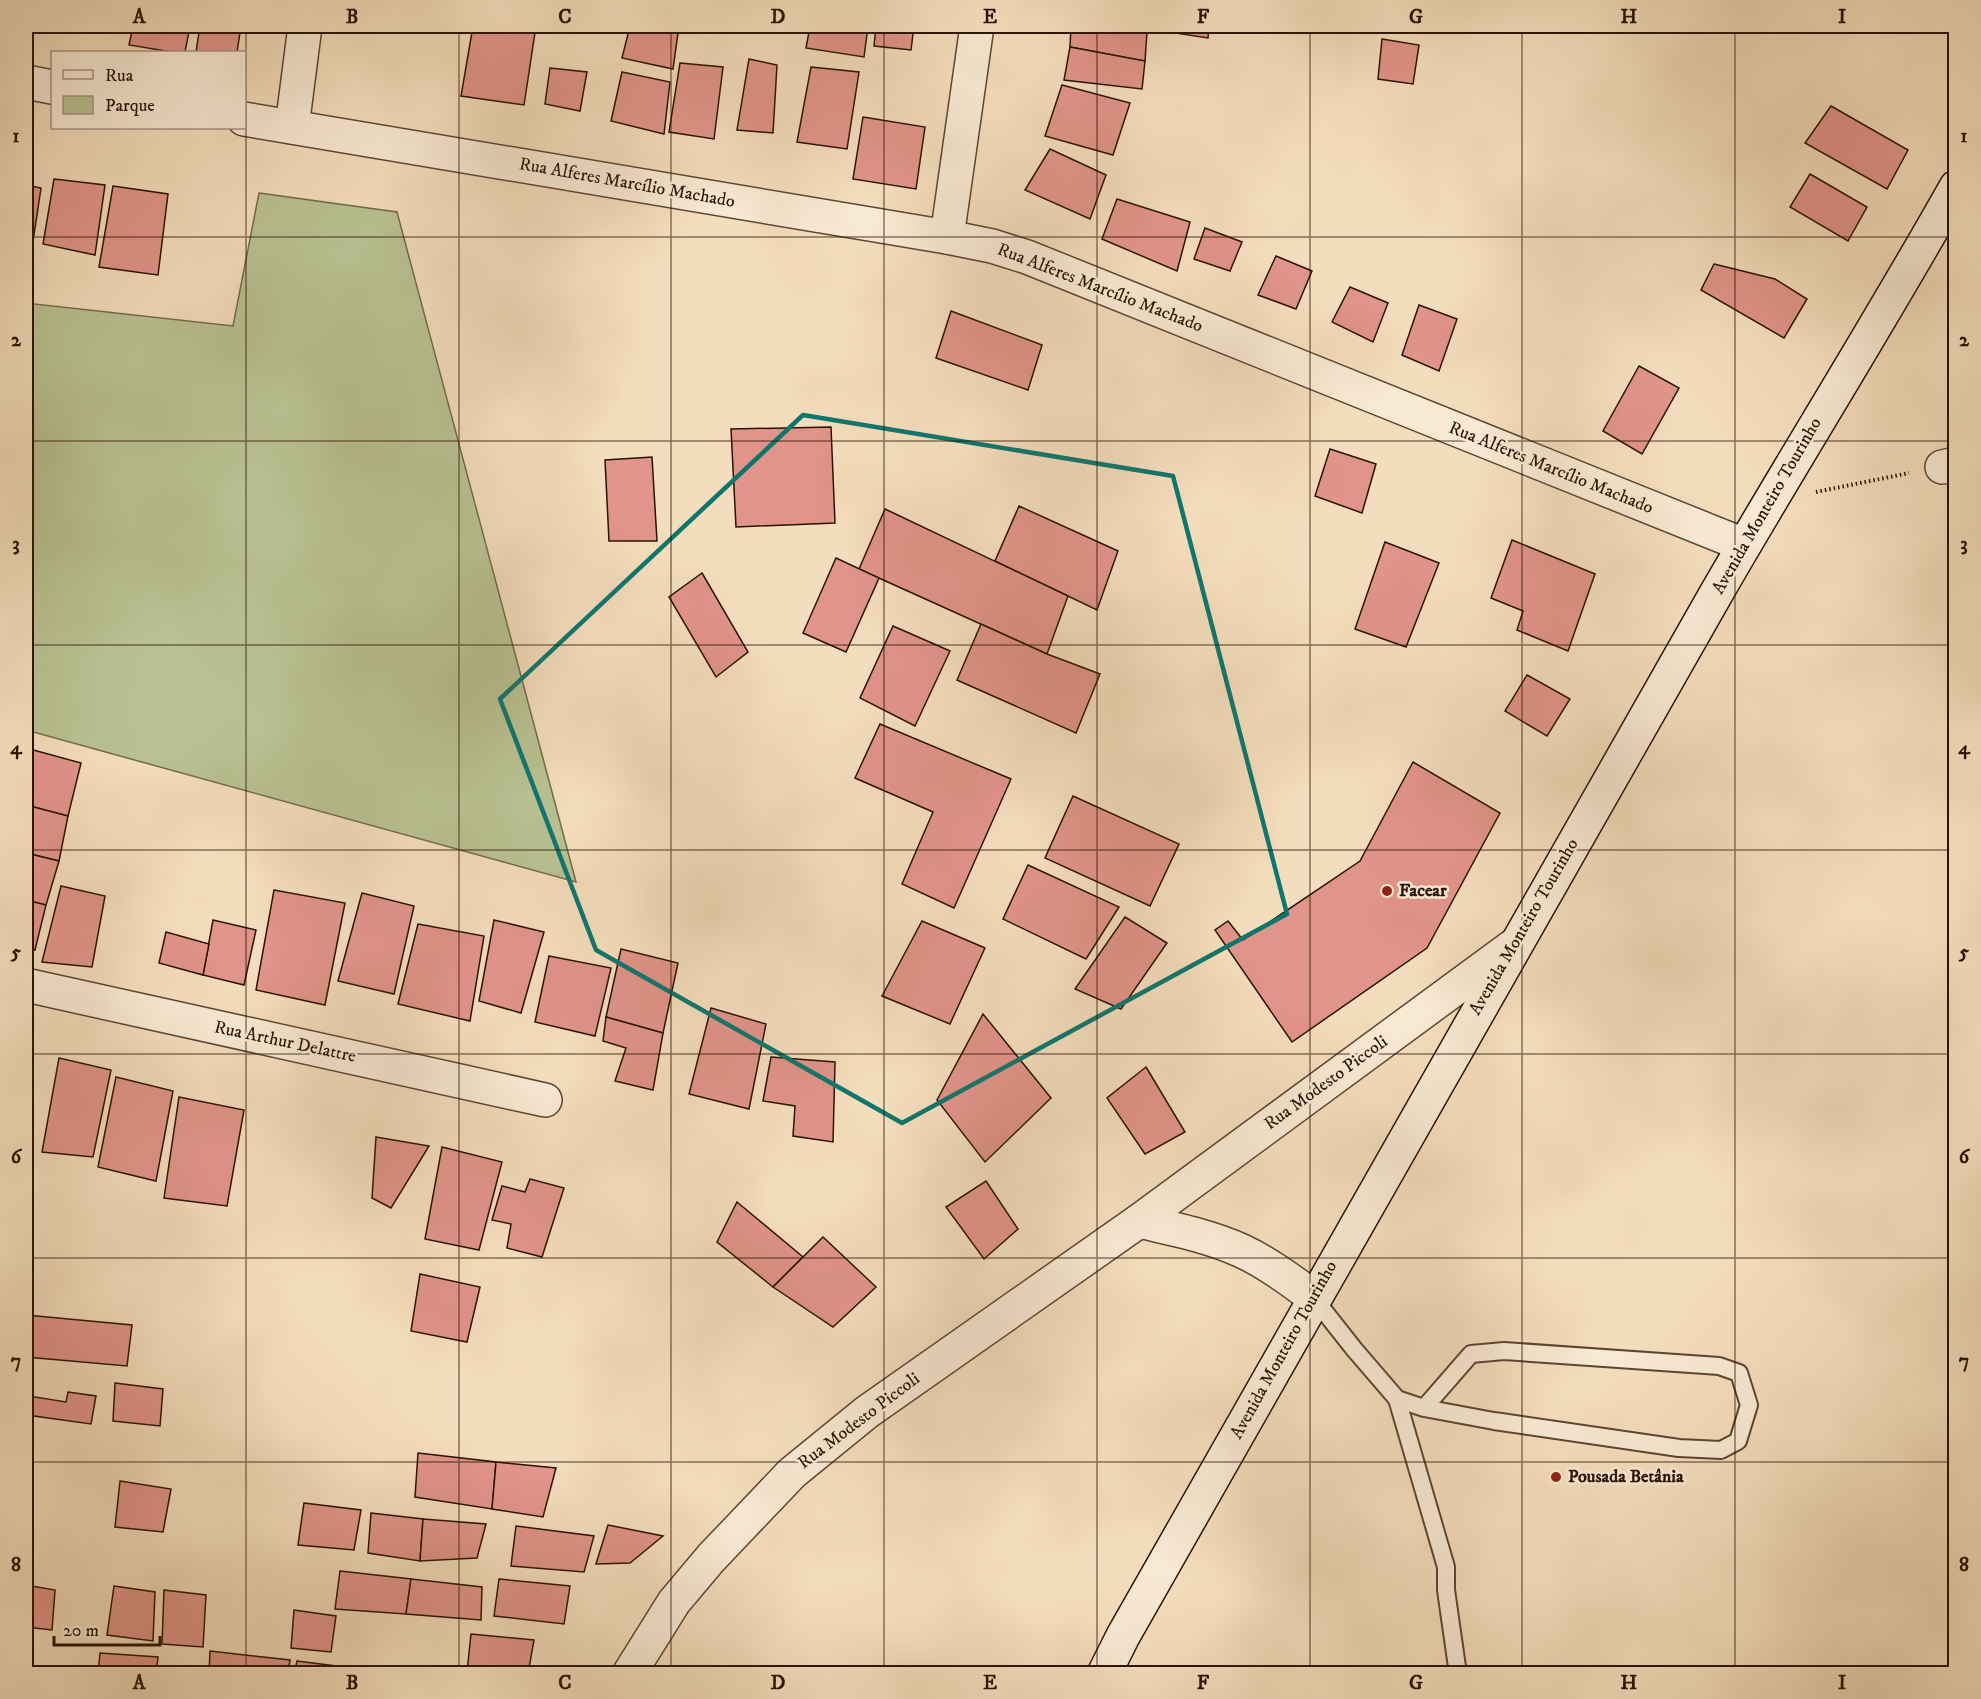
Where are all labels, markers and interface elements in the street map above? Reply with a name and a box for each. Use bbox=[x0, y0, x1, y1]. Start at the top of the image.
text: A bbox=[132, 5, 147, 30]
text: B bbox=[346, 5, 358, 30]
text: C bbox=[558, 5, 572, 30]
text: D bbox=[771, 5, 786, 30]
text: E bbox=[983, 5, 997, 30]
text: F bbox=[1197, 5, 1210, 30]
text: G bbox=[1409, 5, 1423, 30]
text: H bbox=[1621, 5, 1638, 30]
text: I bbox=[1838, 5, 1846, 30]
legend bbox=[51, 51, 246, 129]
text: Rua bbox=[105, 65, 134, 87]
text: Parque bbox=[105, 95, 155, 117]
text: 1 bbox=[12, 124, 20, 149]
text: 1 bbox=[1960, 124, 1968, 149]
street label: Rua Alferes Marcílio Machado bbox=[517, 153, 737, 213]
street label: Rua Alferes Marcílio Machado bbox=[994, 239, 1206, 338]
text: 2 bbox=[11, 328, 22, 353]
text: 2 bbox=[1959, 328, 1970, 353]
street label: Avenida Monteiro Tourinho bbox=[1707, 414, 1827, 598]
street label: Rua Alferes Marcílio Machado bbox=[1446, 417, 1657, 519]
text: 3 bbox=[12, 532, 20, 557]
text: 3 bbox=[1960, 532, 1968, 557]
text: 4 bbox=[10, 736, 23, 761]
text: 4 bbox=[1958, 736, 1971, 761]
street label: Avenida Monteiro Tourinho bbox=[1464, 835, 1584, 1019]
place label: Facear bbox=[1399, 880, 1447, 902]
marker: Facear bbox=[1380, 884, 1394, 898]
text: 5 bbox=[10, 940, 21, 965]
text: 5 bbox=[1958, 940, 1969, 965]
street label: Rua Arthur Delattre bbox=[212, 1016, 358, 1068]
street label: Rua Modesto Piccoli bbox=[1260, 1031, 1392, 1135]
text: 6 bbox=[11, 1145, 23, 1170]
text: 6 bbox=[1959, 1145, 1971, 1170]
street label: Avenida Monteiro Tourinho bbox=[1226, 1257, 1342, 1443]
text: 7 bbox=[11, 1349, 21, 1374]
text: 7 bbox=[1959, 1349, 1969, 1374]
street label: Rua Modesto Piccoli bbox=[794, 1368, 924, 1474]
place label: Pousada Betânia bbox=[1568, 1466, 1684, 1488]
marker: Pousada Betânia bbox=[1549, 1470, 1563, 1484]
text: 8 bbox=[11, 1553, 21, 1578]
text: 8 bbox=[1959, 1553, 1969, 1578]
scale bar bbox=[54, 1609, 160, 1647]
text: 20 m bbox=[63, 1620, 99, 1642]
text: A bbox=[132, 1671, 147, 1696]
text: B bbox=[346, 1671, 358, 1696]
text: C bbox=[558, 1671, 572, 1696]
text: D bbox=[771, 1671, 786, 1696]
text: E bbox=[983, 1671, 997, 1696]
text: F bbox=[1197, 1671, 1210, 1696]
text: G bbox=[1409, 1671, 1423, 1696]
text: H bbox=[1621, 1671, 1638, 1696]
text: I bbox=[1838, 1671, 1846, 1696]

